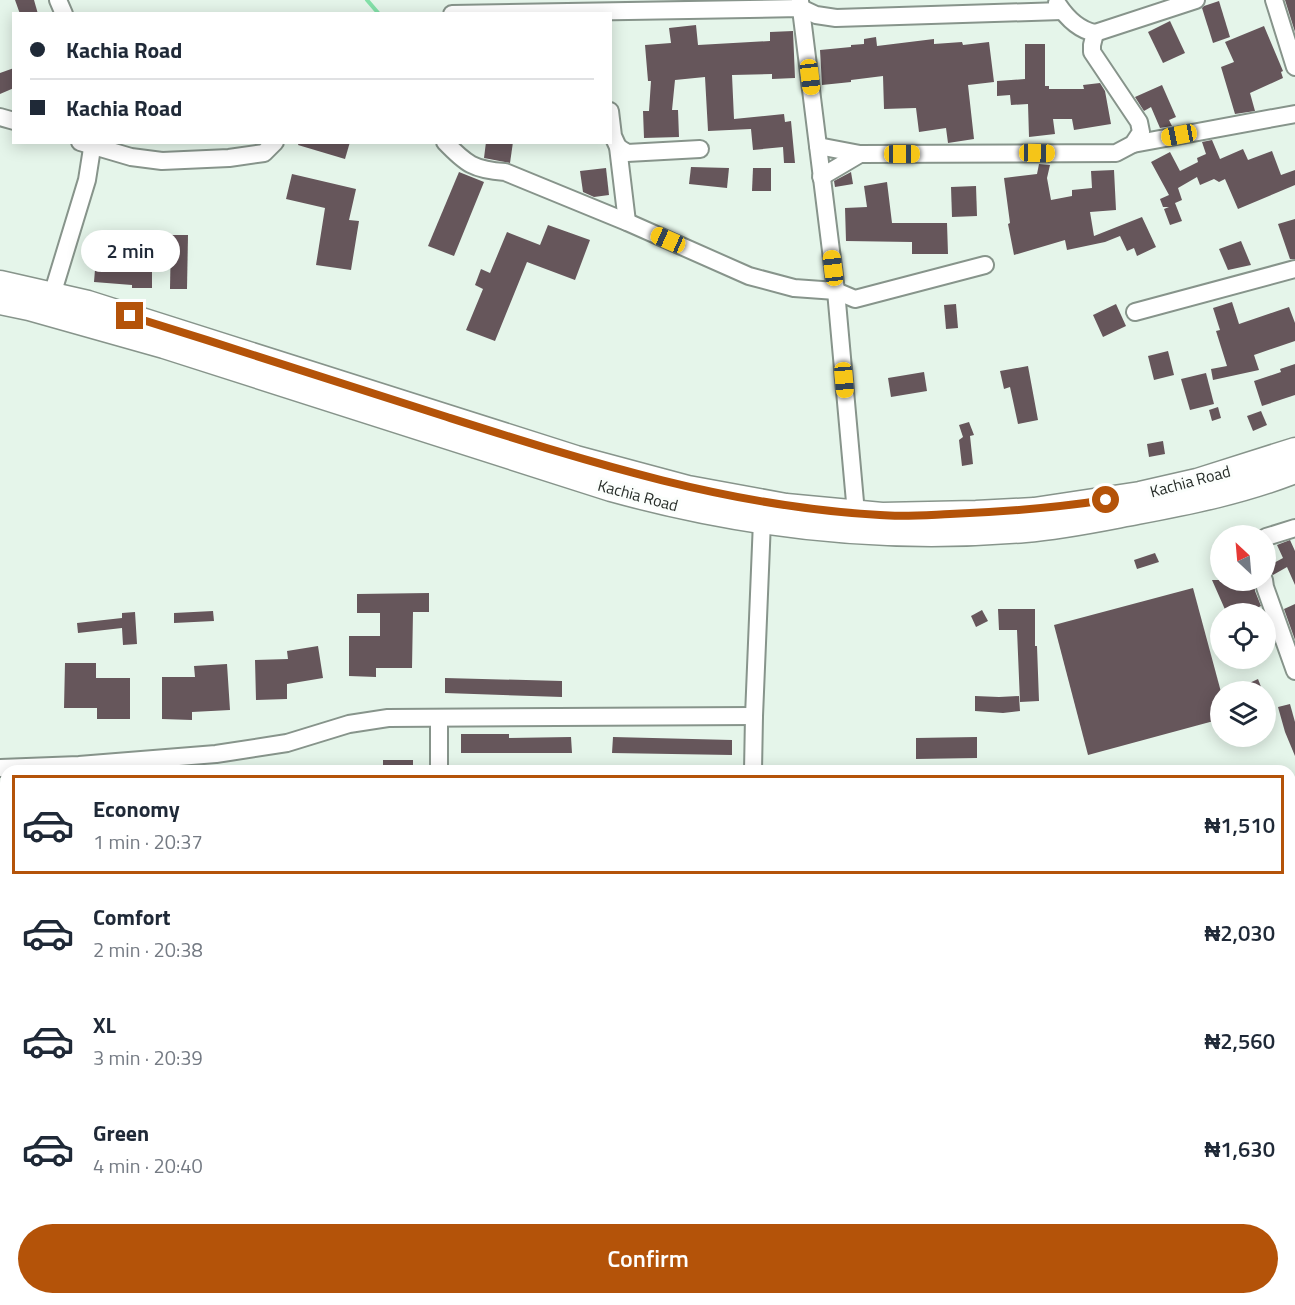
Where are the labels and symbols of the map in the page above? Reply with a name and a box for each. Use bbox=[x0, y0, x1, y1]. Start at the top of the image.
car bbox=[799, 58, 821, 96]
car bbox=[1160, 123, 1198, 147]
car bbox=[1019, 144, 1055, 162]
car bbox=[884, 145, 920, 163]
car bbox=[648, 224, 688, 256]
callout: 2 min bbox=[80, 229, 180, 271]
car bbox=[822, 249, 844, 287]
route end bbox=[116, 302, 143, 329]
car bbox=[833, 361, 855, 399]
street label: Kachia Road bbox=[1147, 459, 1233, 503]
street label: Kachia Road bbox=[595, 473, 681, 517]
route start bbox=[1092, 486, 1119, 513]
north arrow bbox=[1210, 525, 1276, 591]

